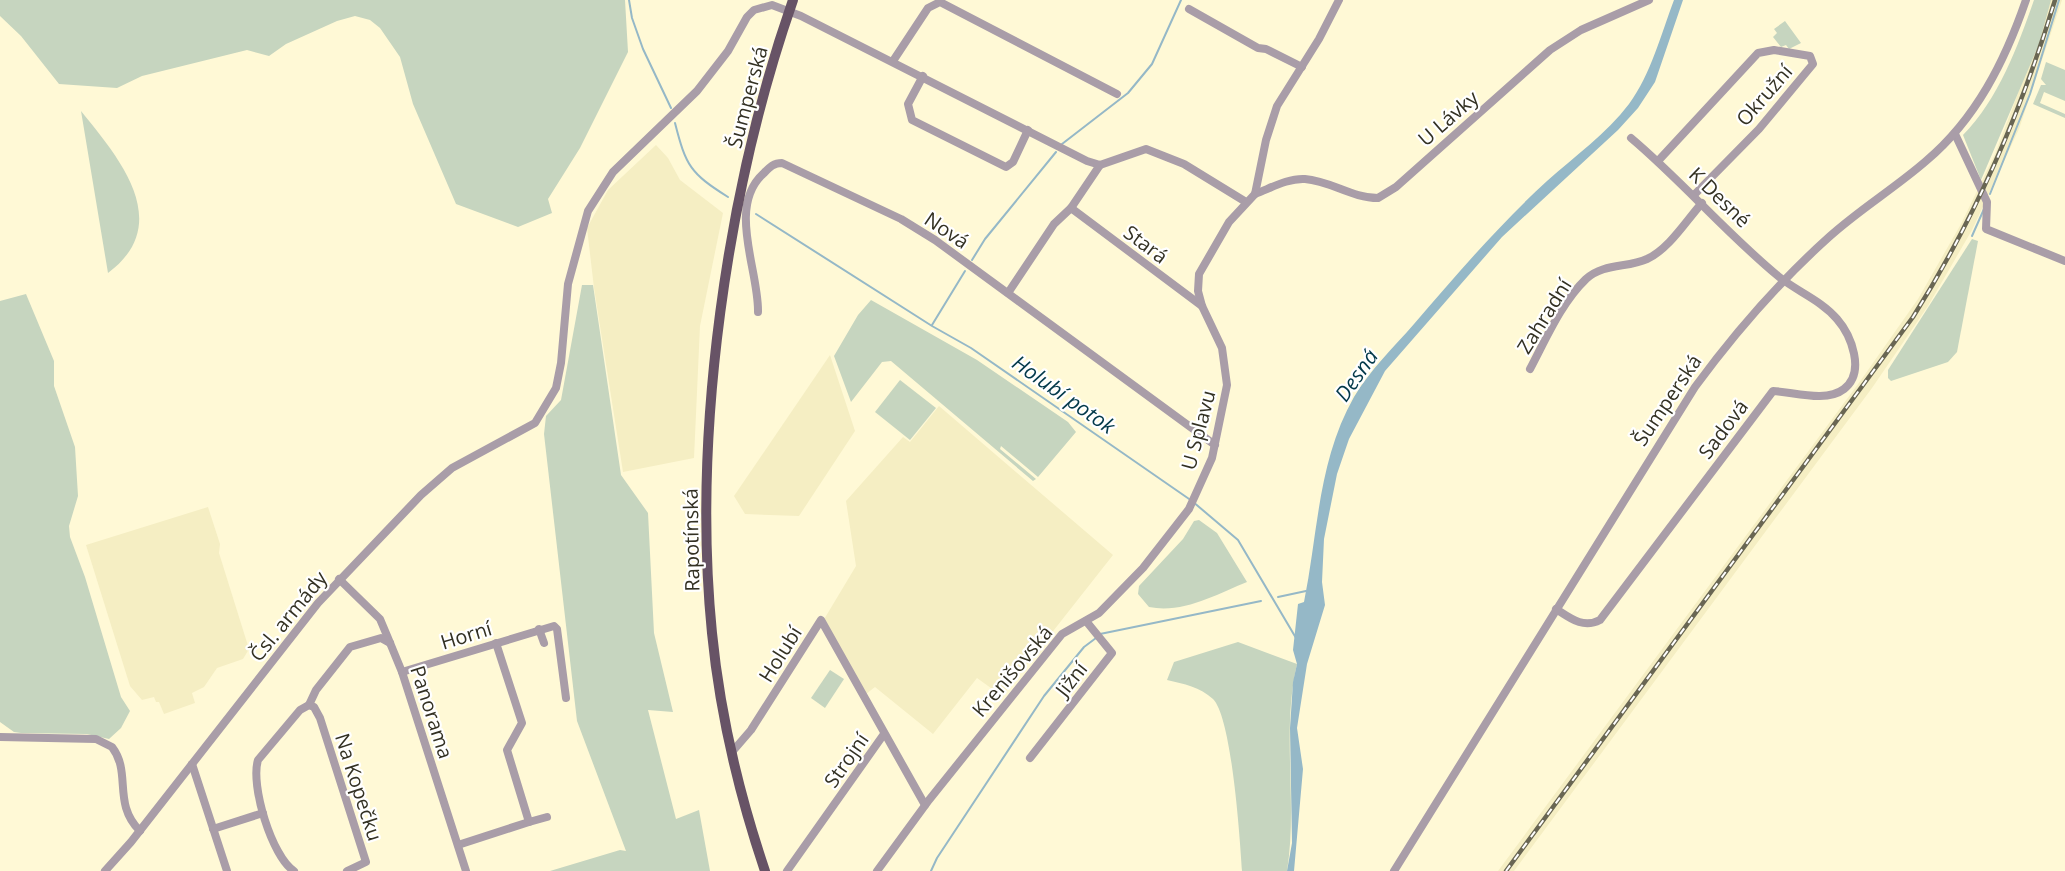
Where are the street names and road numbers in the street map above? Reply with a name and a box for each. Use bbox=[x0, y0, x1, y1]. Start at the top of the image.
street label: Šumperská bbox=[720, 43, 774, 151]
street label: Okružní bbox=[1730, 58, 1799, 131]
street label: U Lávky bbox=[1412, 84, 1485, 152]
street label: K Desné bbox=[1683, 161, 1757, 233]
street label: Nová bbox=[919, 205, 975, 255]
street label: Stará bbox=[1119, 219, 1173, 269]
street label: Zahradní bbox=[1510, 273, 1578, 359]
street label: Šumperská bbox=[1627, 349, 1707, 451]
street label: U Splavu bbox=[1174, 387, 1222, 473]
street label: Sadová bbox=[1692, 394, 1754, 464]
street label: Rapotínská bbox=[677, 488, 705, 592]
street label: Čsl. armády bbox=[243, 564, 333, 667]
street label: Horní bbox=[437, 614, 496, 656]
street label: Holubí bbox=[752, 620, 808, 687]
street label: Krenišovská bbox=[966, 620, 1058, 722]
street label: Jižní bbox=[1048, 655, 1094, 704]
street label: Panorama bbox=[404, 662, 460, 762]
street label: Strojní bbox=[818, 727, 875, 793]
street label: Na Kopečku bbox=[329, 730, 389, 844]

